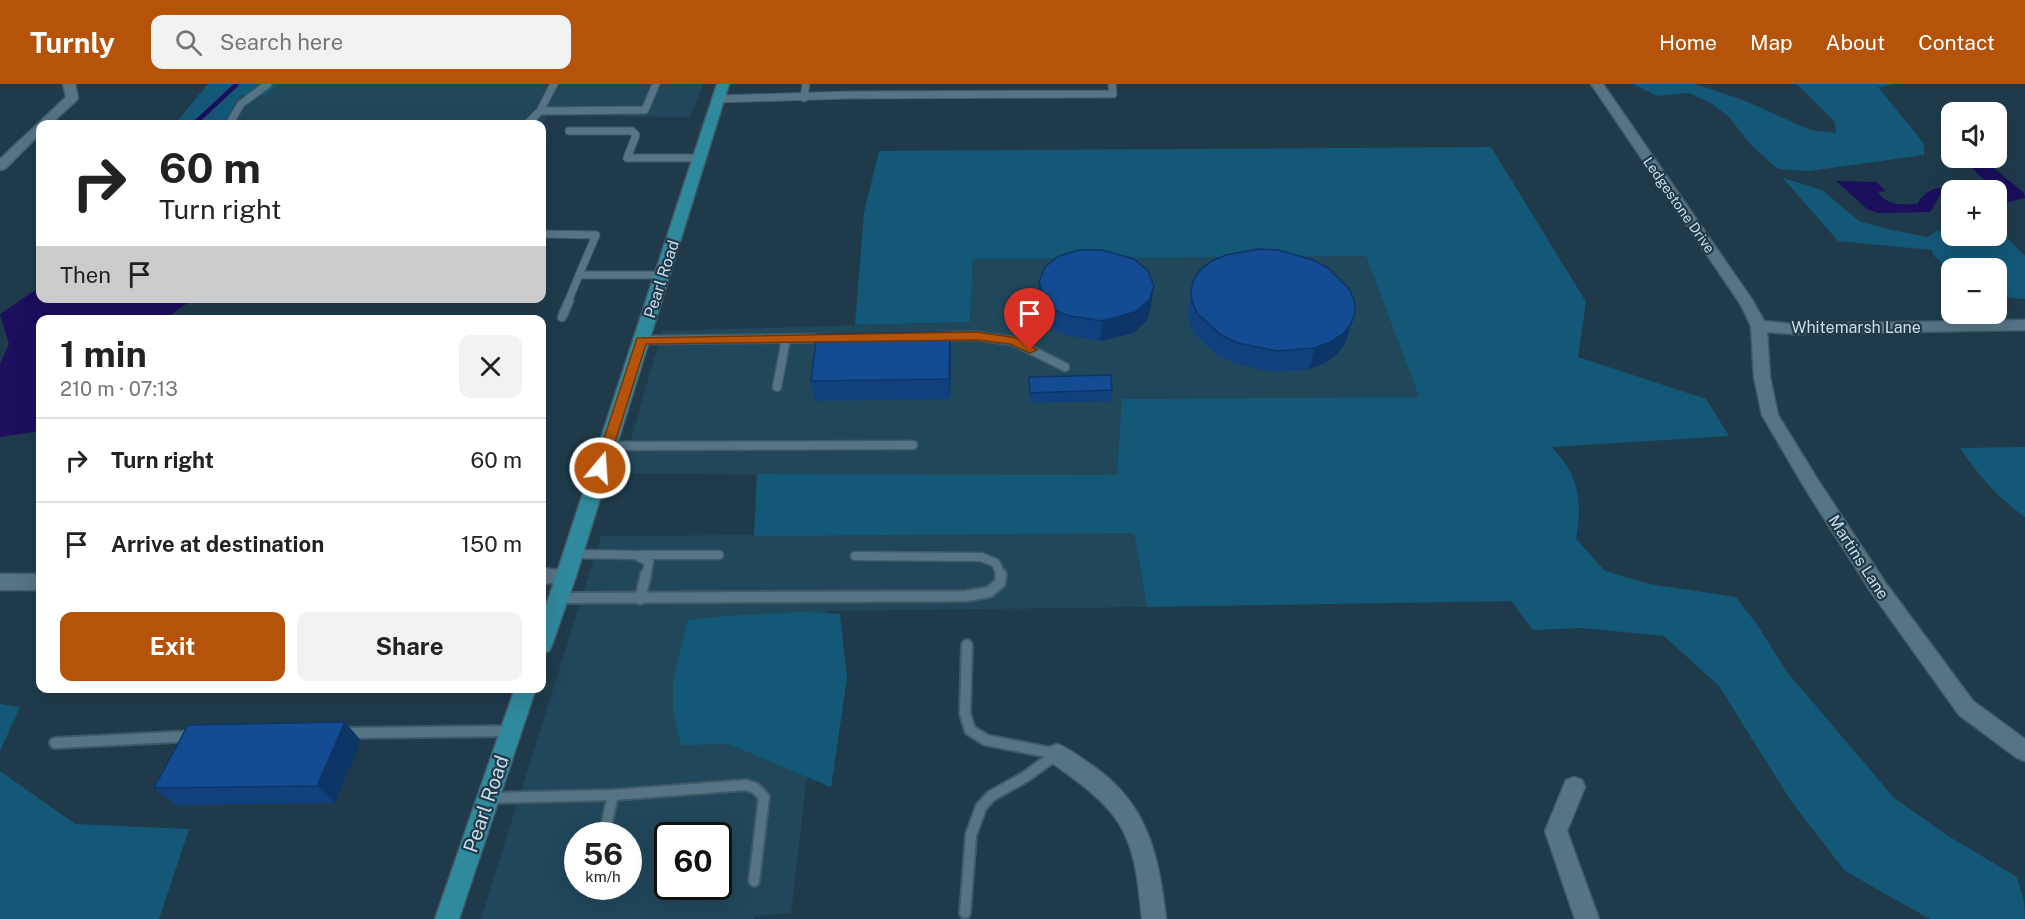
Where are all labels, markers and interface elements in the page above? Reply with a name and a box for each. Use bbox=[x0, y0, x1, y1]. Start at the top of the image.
search box bbox=[151, 15, 571, 69]
text: Turnly bbox=[30, 26, 115, 59]
icon: search bbox=[172, 26, 205, 59]
text: Search here bbox=[220, 29, 343, 55]
text: Home bbox=[1659, 30, 1717, 55]
text: Map bbox=[1750, 30, 1793, 55]
text: About bbox=[1826, 30, 1885, 55]
text: Contact bbox=[1918, 30, 1995, 55]
map controls bbox=[1941, 102, 2007, 324]
button: sound bbox=[1941, 102, 2007, 168]
text: 60 m bbox=[159, 143, 261, 192]
icon: right bbox=[60, 144, 138, 222]
street label: Ledgestone Drive bbox=[1640, 154, 1718, 256]
button: + bbox=[1941, 180, 2007, 246]
text: Turn right bbox=[159, 193, 282, 225]
street label: Pearl Road bbox=[640, 238, 683, 320]
icon: arrive bbox=[123, 258, 156, 291]
button: − bbox=[1941, 258, 2007, 324]
text: Then bbox=[60, 262, 111, 288]
pin bbox=[1004, 288, 1055, 350]
icon: arrive bbox=[1013, 297, 1046, 330]
street label: Whitemarsh Lane bbox=[1791, 318, 1921, 337]
text: 1 min bbox=[60, 333, 147, 375]
button: close bbox=[459, 335, 522, 398]
text: 210 m · 07:13 bbox=[60, 377, 178, 401]
position arrow bbox=[568, 436, 632, 500]
icon: right bbox=[60, 444, 93, 477]
text: Turn right bbox=[111, 447, 214, 473]
text: 60 m bbox=[471, 447, 522, 473]
street label: Martins Lane bbox=[1824, 512, 1893, 603]
icon: arrive bbox=[60, 528, 93, 561]
text: Arrive at destination bbox=[111, 531, 324, 557]
text: 150 m bbox=[461, 531, 522, 557]
button: Exit bbox=[60, 612, 285, 681]
button: Share bbox=[297, 612, 522, 681]
street label: Pearl Road bbox=[458, 752, 514, 856]
speed limit sign: 60 bbox=[654, 822, 732, 900]
text: 56 bbox=[583, 836, 623, 872]
text: km/h bbox=[585, 868, 621, 885]

